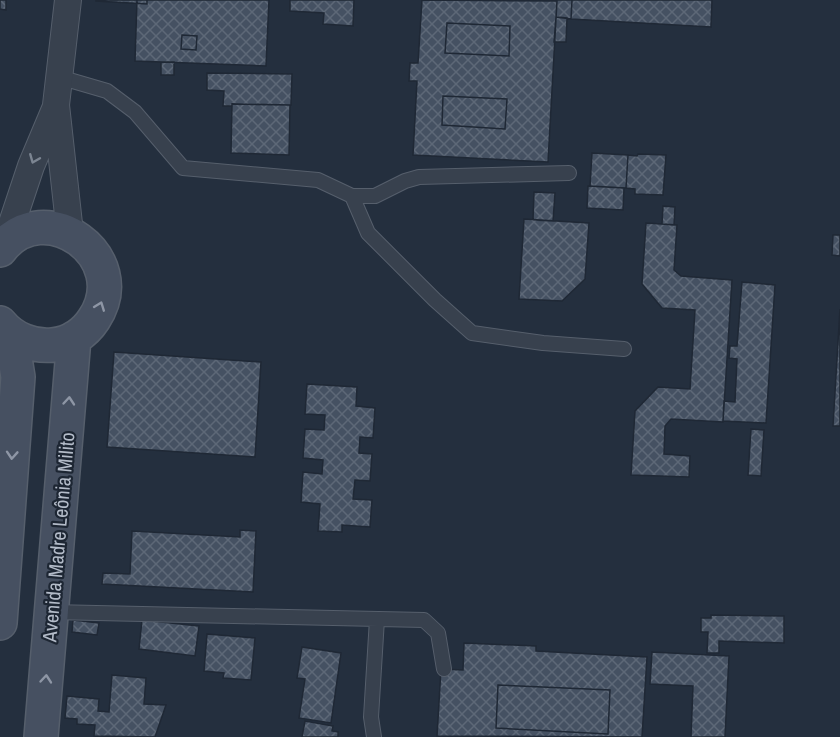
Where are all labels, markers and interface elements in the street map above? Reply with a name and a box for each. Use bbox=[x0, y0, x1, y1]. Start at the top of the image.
one-way arrow bbox=[29, 153, 41, 164]
one-way arrow bbox=[92, 301, 105, 312]
one-way arrow bbox=[62, 396, 75, 405]
street label: Avenida Madre Leônia Milito bbox=[35, 431, 81, 644]
one-way arrow bbox=[6, 450, 19, 459]
one-way arrow bbox=[39, 674, 52, 683]

